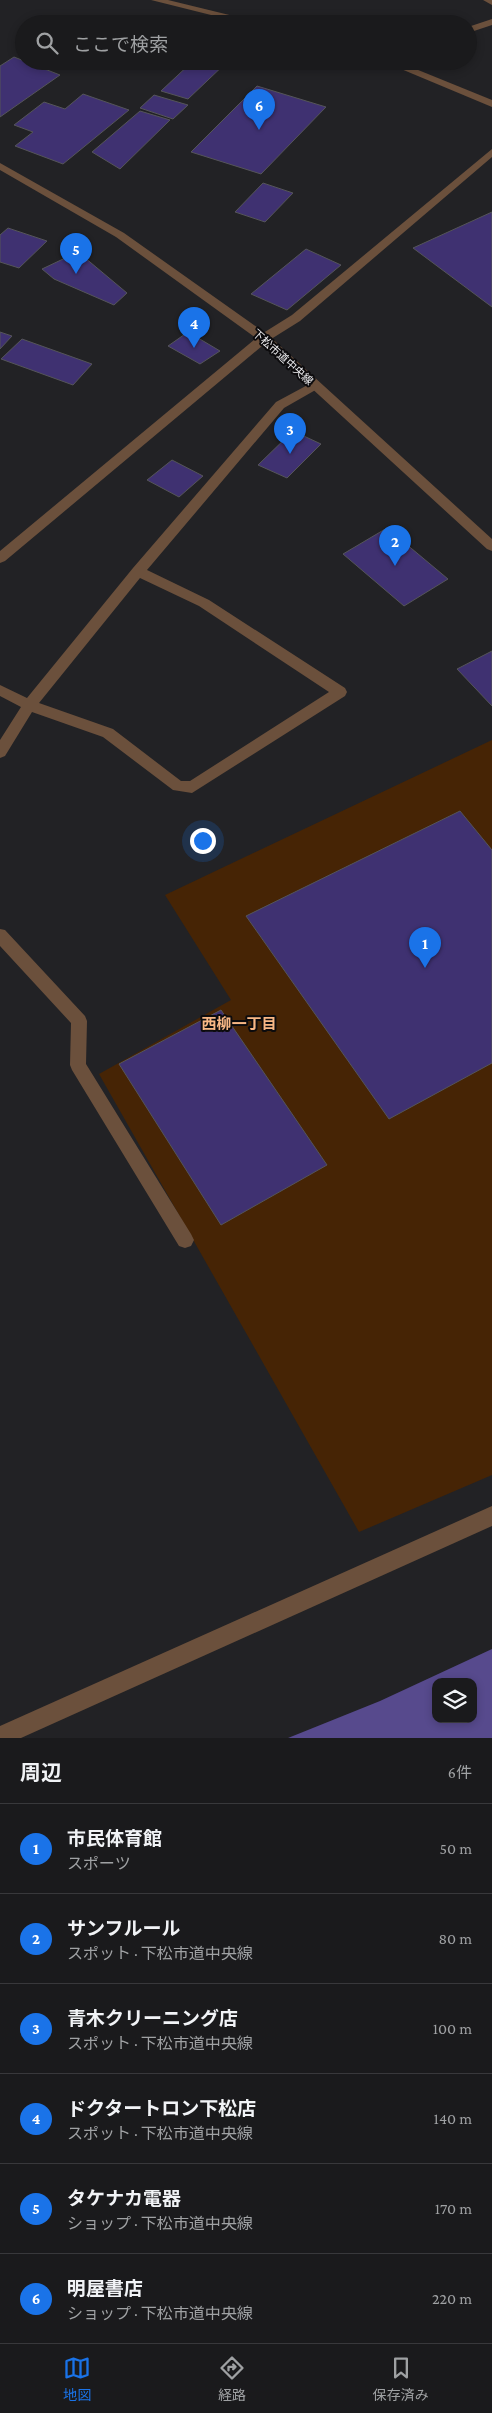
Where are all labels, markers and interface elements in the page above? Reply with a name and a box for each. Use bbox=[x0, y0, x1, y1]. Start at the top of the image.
search box bbox=[15, 15, 477, 70]
icon: search bbox=[33, 29, 61, 57]
text: ここで検索 bbox=[73, 34, 168, 55]
pin: 6 bbox=[243, 89, 275, 130]
pin: 5 bbox=[60, 233, 92, 274]
pin: 4 bbox=[178, 307, 210, 348]
street label: 下松市道中央線 bbox=[250, 327, 316, 387]
pin: 3 bbox=[274, 413, 306, 454]
pin: 2 bbox=[379, 525, 411, 566]
your location bbox=[190, 828, 216, 854]
pin: 1 bbox=[409, 927, 441, 968]
district label: 西柳一丁目 bbox=[201, 1016, 277, 1032]
map controls bbox=[432, 1678, 477, 1723]
button: layers bbox=[432, 1678, 477, 1723]
text: 周辺 bbox=[20, 1761, 62, 1785]
text: 6件 bbox=[448, 1764, 472, 1781]
text: 市民体育館 bbox=[67, 1828, 162, 1849]
text: 1 bbox=[33, 1840, 39, 1857]
text: 50 m bbox=[440, 1840, 472, 1857]
text: スポーツ bbox=[67, 1855, 131, 1872]
text: サンフルール bbox=[67, 1918, 180, 1939]
text: 2 bbox=[32, 1930, 40, 1947]
text: 80 m bbox=[438, 1930, 472, 1947]
text: スポット · 下松市道中央線 bbox=[67, 1945, 253, 1962]
text: 青木クリーニング店 bbox=[67, 2008, 238, 2029]
text: 3 bbox=[32, 2020, 40, 2037]
text: 100 m bbox=[433, 2020, 472, 2037]
text: スポット · 下松市道中央線 bbox=[67, 2035, 253, 2052]
text: ドクタートロン下松店 bbox=[67, 2098, 256, 2119]
text: 4 bbox=[32, 2110, 40, 2127]
text: 140 m bbox=[434, 2110, 472, 2127]
text: スポット · 下松市道中央線 bbox=[67, 2125, 253, 2142]
text: タケナカ電器 bbox=[67, 2188, 181, 2209]
text: 5 bbox=[32, 2200, 40, 2217]
text: 170 m bbox=[435, 2200, 472, 2217]
text: ショップ · 下松市道中央線 bbox=[67, 2215, 253, 2232]
text: 明屋書店 bbox=[67, 2278, 143, 2299]
text: 6 bbox=[32, 2290, 40, 2307]
text: 220 m bbox=[432, 2290, 472, 2307]
text: ショップ · 下松市道中央線 bbox=[67, 2305, 253, 2322]
tab: 地図 bbox=[63, 2354, 91, 2404]
tab: 経路 bbox=[218, 2354, 246, 2404]
tab: 保存済み bbox=[373, 2354, 429, 2404]

